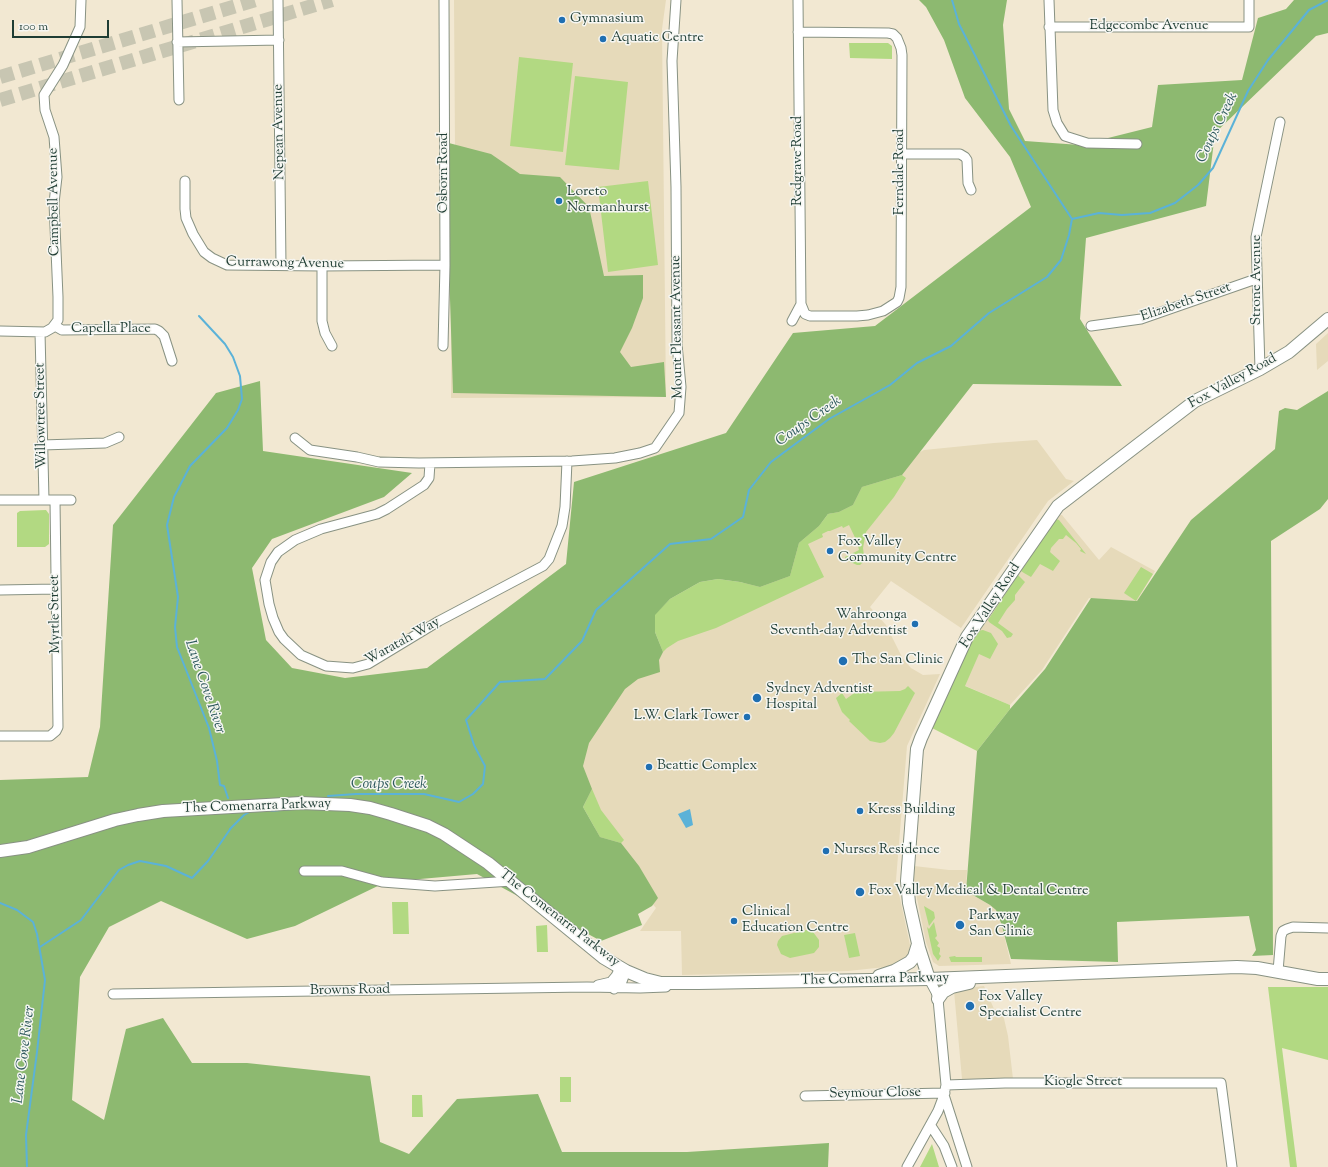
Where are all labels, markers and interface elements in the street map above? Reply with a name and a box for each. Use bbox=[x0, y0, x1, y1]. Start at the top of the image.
scale bar bbox=[14, 12, 111, 38]
place label: Gymnasium bbox=[570, 12, 644, 28]
marker: Gymnasium bbox=[557, 15, 567, 25]
text: 100 m bbox=[19, 18, 48, 36]
street label: Edgecombe Avenue bbox=[1090, 19, 1208, 35]
place label: Aquatic Centre bbox=[611, 31, 704, 47]
marker: Aquatic Centre bbox=[598, 34, 608, 44]
street label: Nepean Avenue bbox=[271, 84, 289, 180]
water label: Coups Creek bbox=[1193, 90, 1243, 166]
street label: Redgrave Road bbox=[791, 116, 807, 206]
street label: Ferndale Road bbox=[893, 129, 909, 215]
street label: Osborn Road bbox=[437, 133, 453, 213]
street label: Campbell Avenue bbox=[46, 148, 64, 256]
place label: Loreto Normanhurst bbox=[567, 185, 649, 218]
marker: Loreto Normanhurst bbox=[554, 196, 564, 206]
street label: Strone Avenue bbox=[1250, 235, 1266, 325]
street label: Currawong Avenue bbox=[226, 255, 344, 273]
street label: Mount Pleasant Avenue bbox=[668, 255, 688, 399]
street label: Elizabeth Street bbox=[1139, 280, 1233, 326]
street label: Capella Place bbox=[71, 322, 151, 338]
street label: Fox Valley Road bbox=[1186, 351, 1280, 413]
street label: Willowtree Street bbox=[33, 363, 51, 469]
water label: Coups Creek bbox=[773, 393, 845, 451]
place label: Fox Valley Community Centre bbox=[838, 535, 957, 568]
marker: Fox Valley Community Centre bbox=[825, 546, 835, 556]
street label: Fox Valley Road bbox=[957, 560, 1025, 652]
street label: Myrtle Street bbox=[47, 574, 65, 654]
place label: Wahroonga Seventh-day Adventist bbox=[770, 608, 907, 640]
street label: Waratah Way bbox=[363, 615, 443, 669]
marker: Wahroonga Seventh-day Adventist bbox=[910, 619, 920, 629]
water label: Lane Cove River bbox=[180, 638, 228, 736]
place label: The San Clinic bbox=[852, 653, 943, 669]
marker: The San Clinic bbox=[837, 655, 849, 667]
place label: Sydney Adventist Hospital bbox=[766, 682, 872, 714]
marker: Sydney Adventist Hospital bbox=[751, 692, 763, 704]
place label: L.W. Clark Tower bbox=[634, 709, 739, 725]
marker: L.W. Clark Tower bbox=[742, 712, 752, 722]
place label: Beattie Complex bbox=[657, 759, 757, 775]
marker: Beattie Complex bbox=[644, 762, 654, 772]
water label: Coups Creek bbox=[351, 776, 427, 794]
street label: The Comenarra Parkway bbox=[182, 796, 332, 818]
place label: Kress Building bbox=[868, 803, 955, 819]
marker: Kress Building bbox=[855, 806, 865, 816]
place label: Nurses Residence bbox=[834, 843, 940, 859]
marker: Nurses Residence bbox=[821, 846, 831, 856]
street label: The Comenarra Parkway bbox=[495, 867, 623, 971]
place label: Fox Valley Medical & Dental Centre bbox=[869, 884, 1088, 900]
marker: Fox Valley Medical & Dental Centre bbox=[854, 886, 866, 898]
place label: Clinical Education Centre bbox=[742, 905, 849, 938]
place label: Parkway San Clinic bbox=[969, 909, 1033, 942]
marker: Clinical Education Centre bbox=[729, 916, 739, 926]
marker: Parkway San Clinic bbox=[954, 919, 966, 931]
street label: The Comenarra Parkway bbox=[801, 970, 949, 990]
street label: Browns Road bbox=[310, 982, 390, 1000]
place label: Fox Valley Specialist Centre bbox=[979, 990, 1082, 1022]
marker: Fox Valley Specialist Centre bbox=[964, 1000, 976, 1012]
water label: Lane Cove River bbox=[10, 1005, 40, 1105]
street label: Kiogle Street bbox=[1044, 1075, 1122, 1091]
street label: Seymour Close bbox=[829, 1085, 921, 1103]

